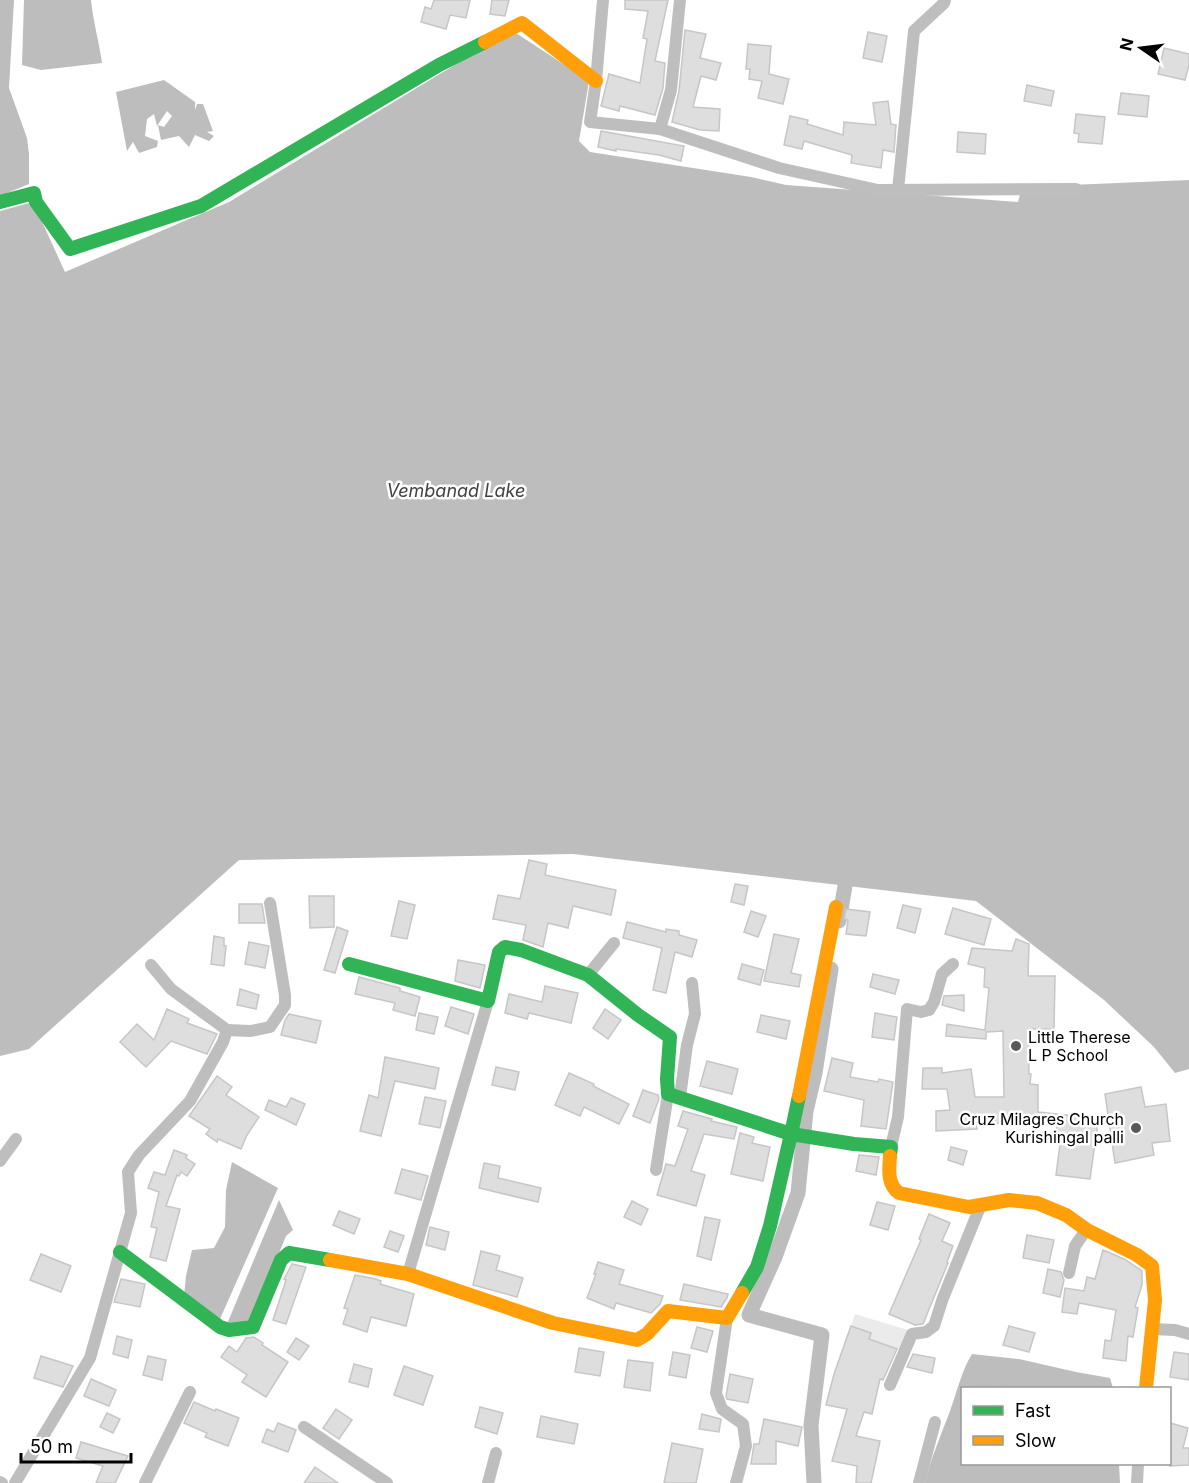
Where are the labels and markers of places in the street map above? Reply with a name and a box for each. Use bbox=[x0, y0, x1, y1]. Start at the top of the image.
place label: Little Therese L P School bbox=[1028, 1027, 1131, 1065]
marker: Little Therese L P School bbox=[1009, 1039, 1023, 1053]
place label: Cruz Milagres Church Kurishingal palli bbox=[959, 1109, 1124, 1147]
marker: Cruz Milagres Church Kurishingal palli bbox=[1129, 1121, 1143, 1135]

